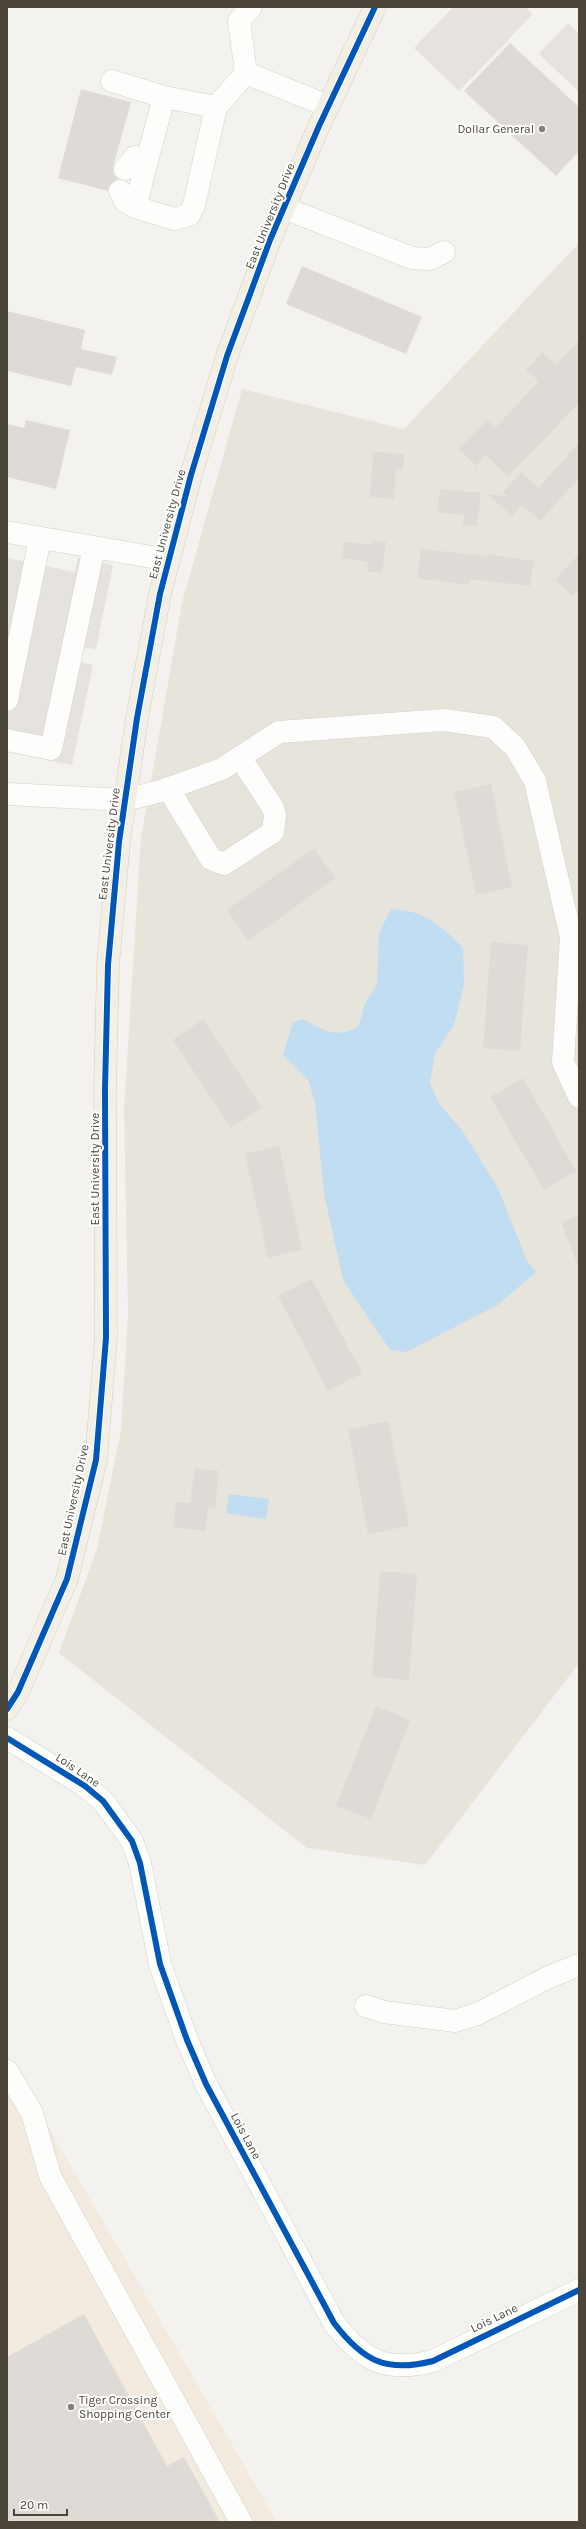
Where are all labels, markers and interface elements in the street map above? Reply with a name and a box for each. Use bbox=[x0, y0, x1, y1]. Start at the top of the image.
place label: Dollar General bbox=[457, 122, 534, 136]
marker: Dollar General bbox=[537, 124, 547, 134]
street label: East University Drive bbox=[242, 161, 298, 271]
street label: East University Drive bbox=[146, 468, 188, 580]
street label: East University Drive bbox=[95, 787, 123, 901]
street label: East University Drive bbox=[88, 1112, 102, 1226]
street label: East University Drive bbox=[54, 1443, 92, 1557]
street label: Lois Lane bbox=[53, 1750, 103, 1790]
street label: Lois Lane bbox=[228, 2110, 264, 2162]
street label: Lois Lane bbox=[468, 2301, 520, 2335]
place label: Tiger Crossing Shopping Center bbox=[79, 2393, 171, 2421]
marker: Tiger Crossing Shopping Center bbox=[66, 2402, 76, 2412]
scale bar bbox=[14, 2491, 67, 2517]
text: 20 m bbox=[20, 2498, 48, 2512]

